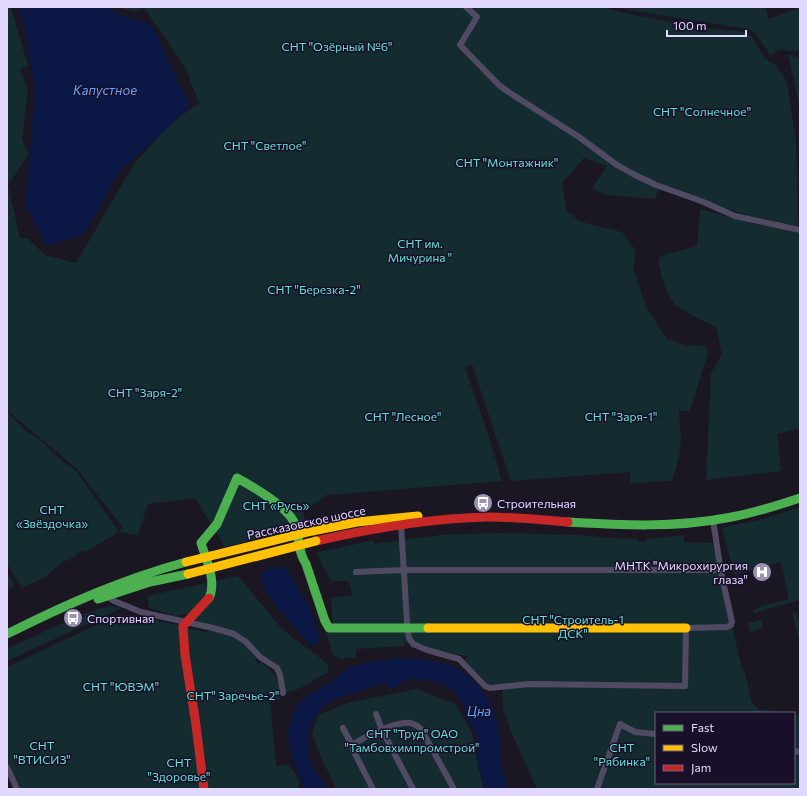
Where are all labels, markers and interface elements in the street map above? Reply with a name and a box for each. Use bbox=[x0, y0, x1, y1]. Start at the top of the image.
scale bar bbox=[667, 12, 746, 38]
text: 100 m bbox=[673, 18, 707, 32]
park label: СНТ "Озёрный №6" bbox=[281, 39, 393, 53]
water label: Капустное bbox=[73, 82, 137, 98]
park label: СНТ "Солнечное" bbox=[653, 104, 751, 118]
park label: СНТ "Светлое" bbox=[224, 138, 306, 152]
park label: СНТ "Монтажник" bbox=[455, 155, 559, 169]
park label: СНТ им. Мичурина " bbox=[388, 236, 452, 264]
park label: СНТ "Березка-2" bbox=[267, 282, 361, 296]
park label: СНТ "Заря-2" bbox=[108, 385, 182, 399]
park label: СНТ "Лесное" bbox=[364, 409, 442, 423]
park label: СНТ "Заря-1" bbox=[585, 409, 657, 423]
bus stop icon: Строительная bbox=[472, 492, 494, 514]
place label: Строительная bbox=[497, 496, 576, 510]
park label: СНТ «Русь» bbox=[243, 498, 309, 512]
park label: СНТ «Звёздочка» bbox=[16, 502, 88, 530]
street label: Рассказовское шоссе bbox=[245, 503, 367, 541]
place label: МНТК "Микрохирургия глаза" bbox=[615, 558, 748, 586]
hospital icon: МНТК "Микрохирургия глаза" bbox=[751, 561, 773, 583]
bus stop icon: Спортивная bbox=[62, 607, 84, 629]
place label: Спортивная bbox=[87, 611, 154, 625]
park label: СНТ "Строитель-1 ДСК" bbox=[522, 612, 624, 640]
park label: СНТ "ЮВЭМ" bbox=[83, 679, 159, 693]
park label: СНТ" Заречье-2" bbox=[186, 688, 280, 702]
water label: Цна bbox=[467, 703, 491, 719]
legend bbox=[655, 712, 795, 784]
text: Fast bbox=[691, 720, 714, 734]
park label: СНТ "Труд" ОАО "Тамбовхимпромстрой" bbox=[344, 726, 480, 754]
park label: СНТ "ВТИСИЗ" bbox=[13, 738, 71, 766]
park label: СНТ "Рябинка" bbox=[594, 740, 650, 768]
text: Slow bbox=[691, 740, 718, 754]
park label: СНТ "Здоровье" bbox=[147, 755, 211, 783]
text: Jam bbox=[691, 760, 711, 775]

